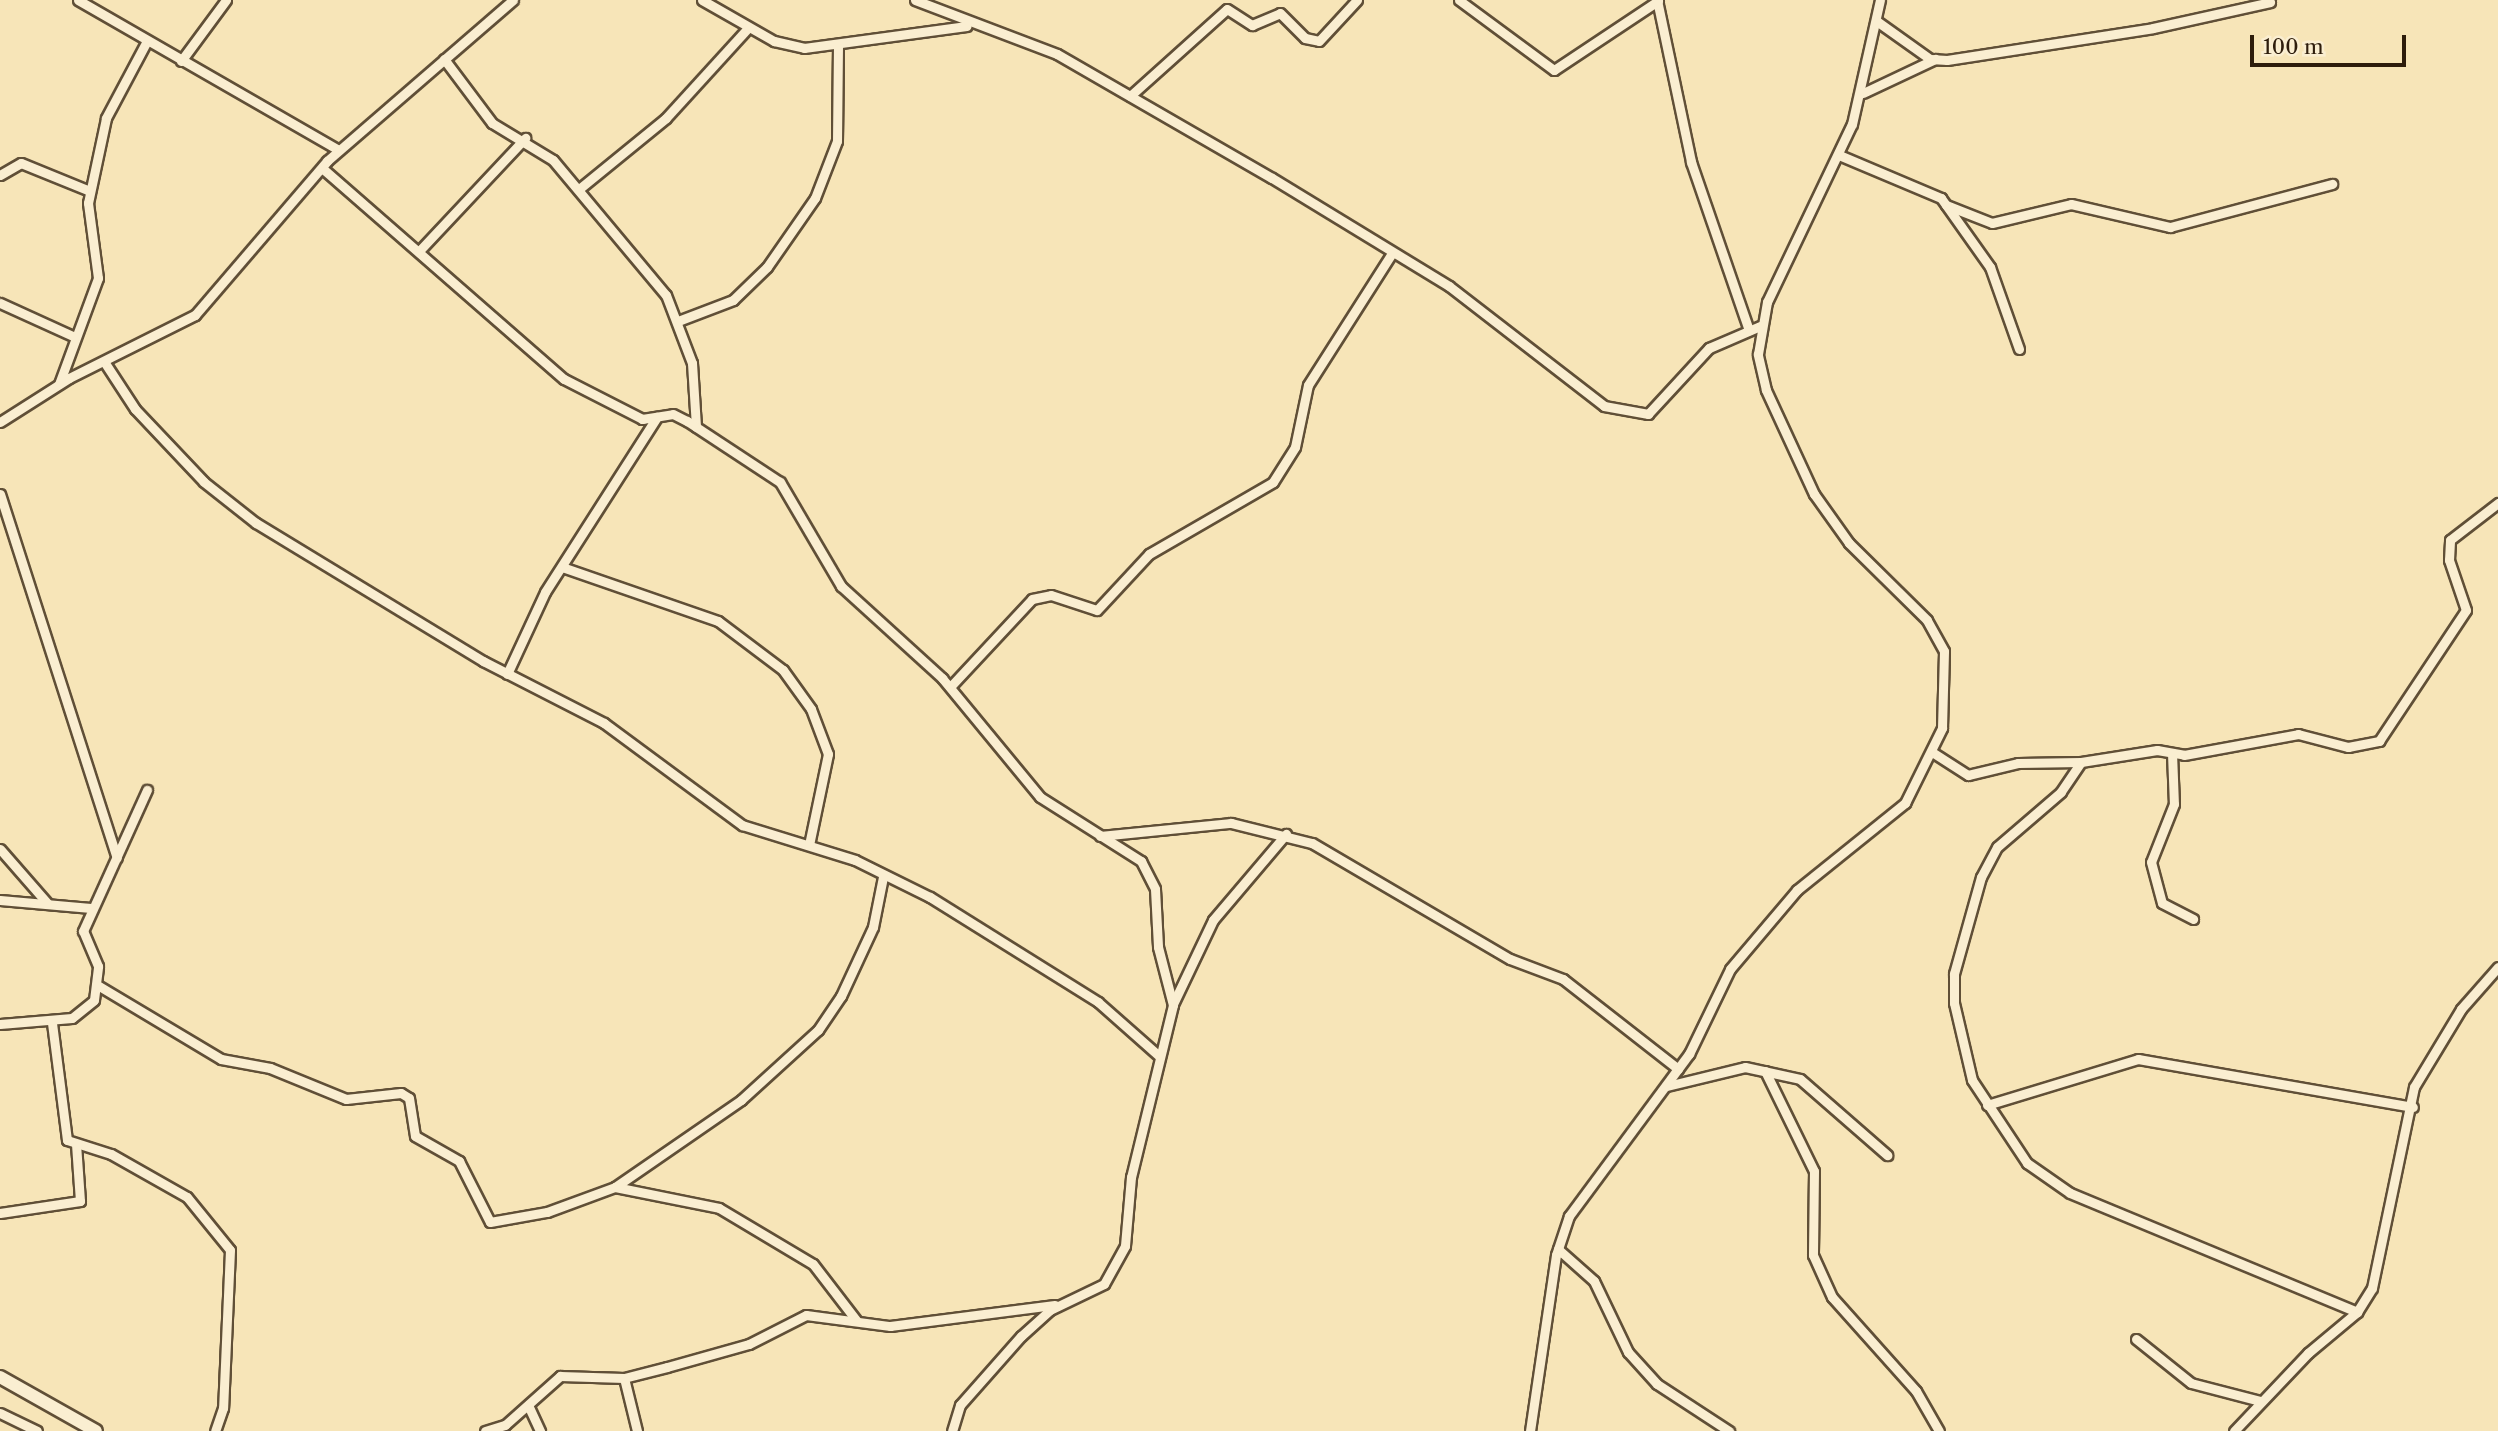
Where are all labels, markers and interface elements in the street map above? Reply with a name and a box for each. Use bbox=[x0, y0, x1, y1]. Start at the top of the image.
scale bar bbox=[2253, 21, 2409, 65]
text: 100 m bbox=[2263, 34, 2324, 59]

